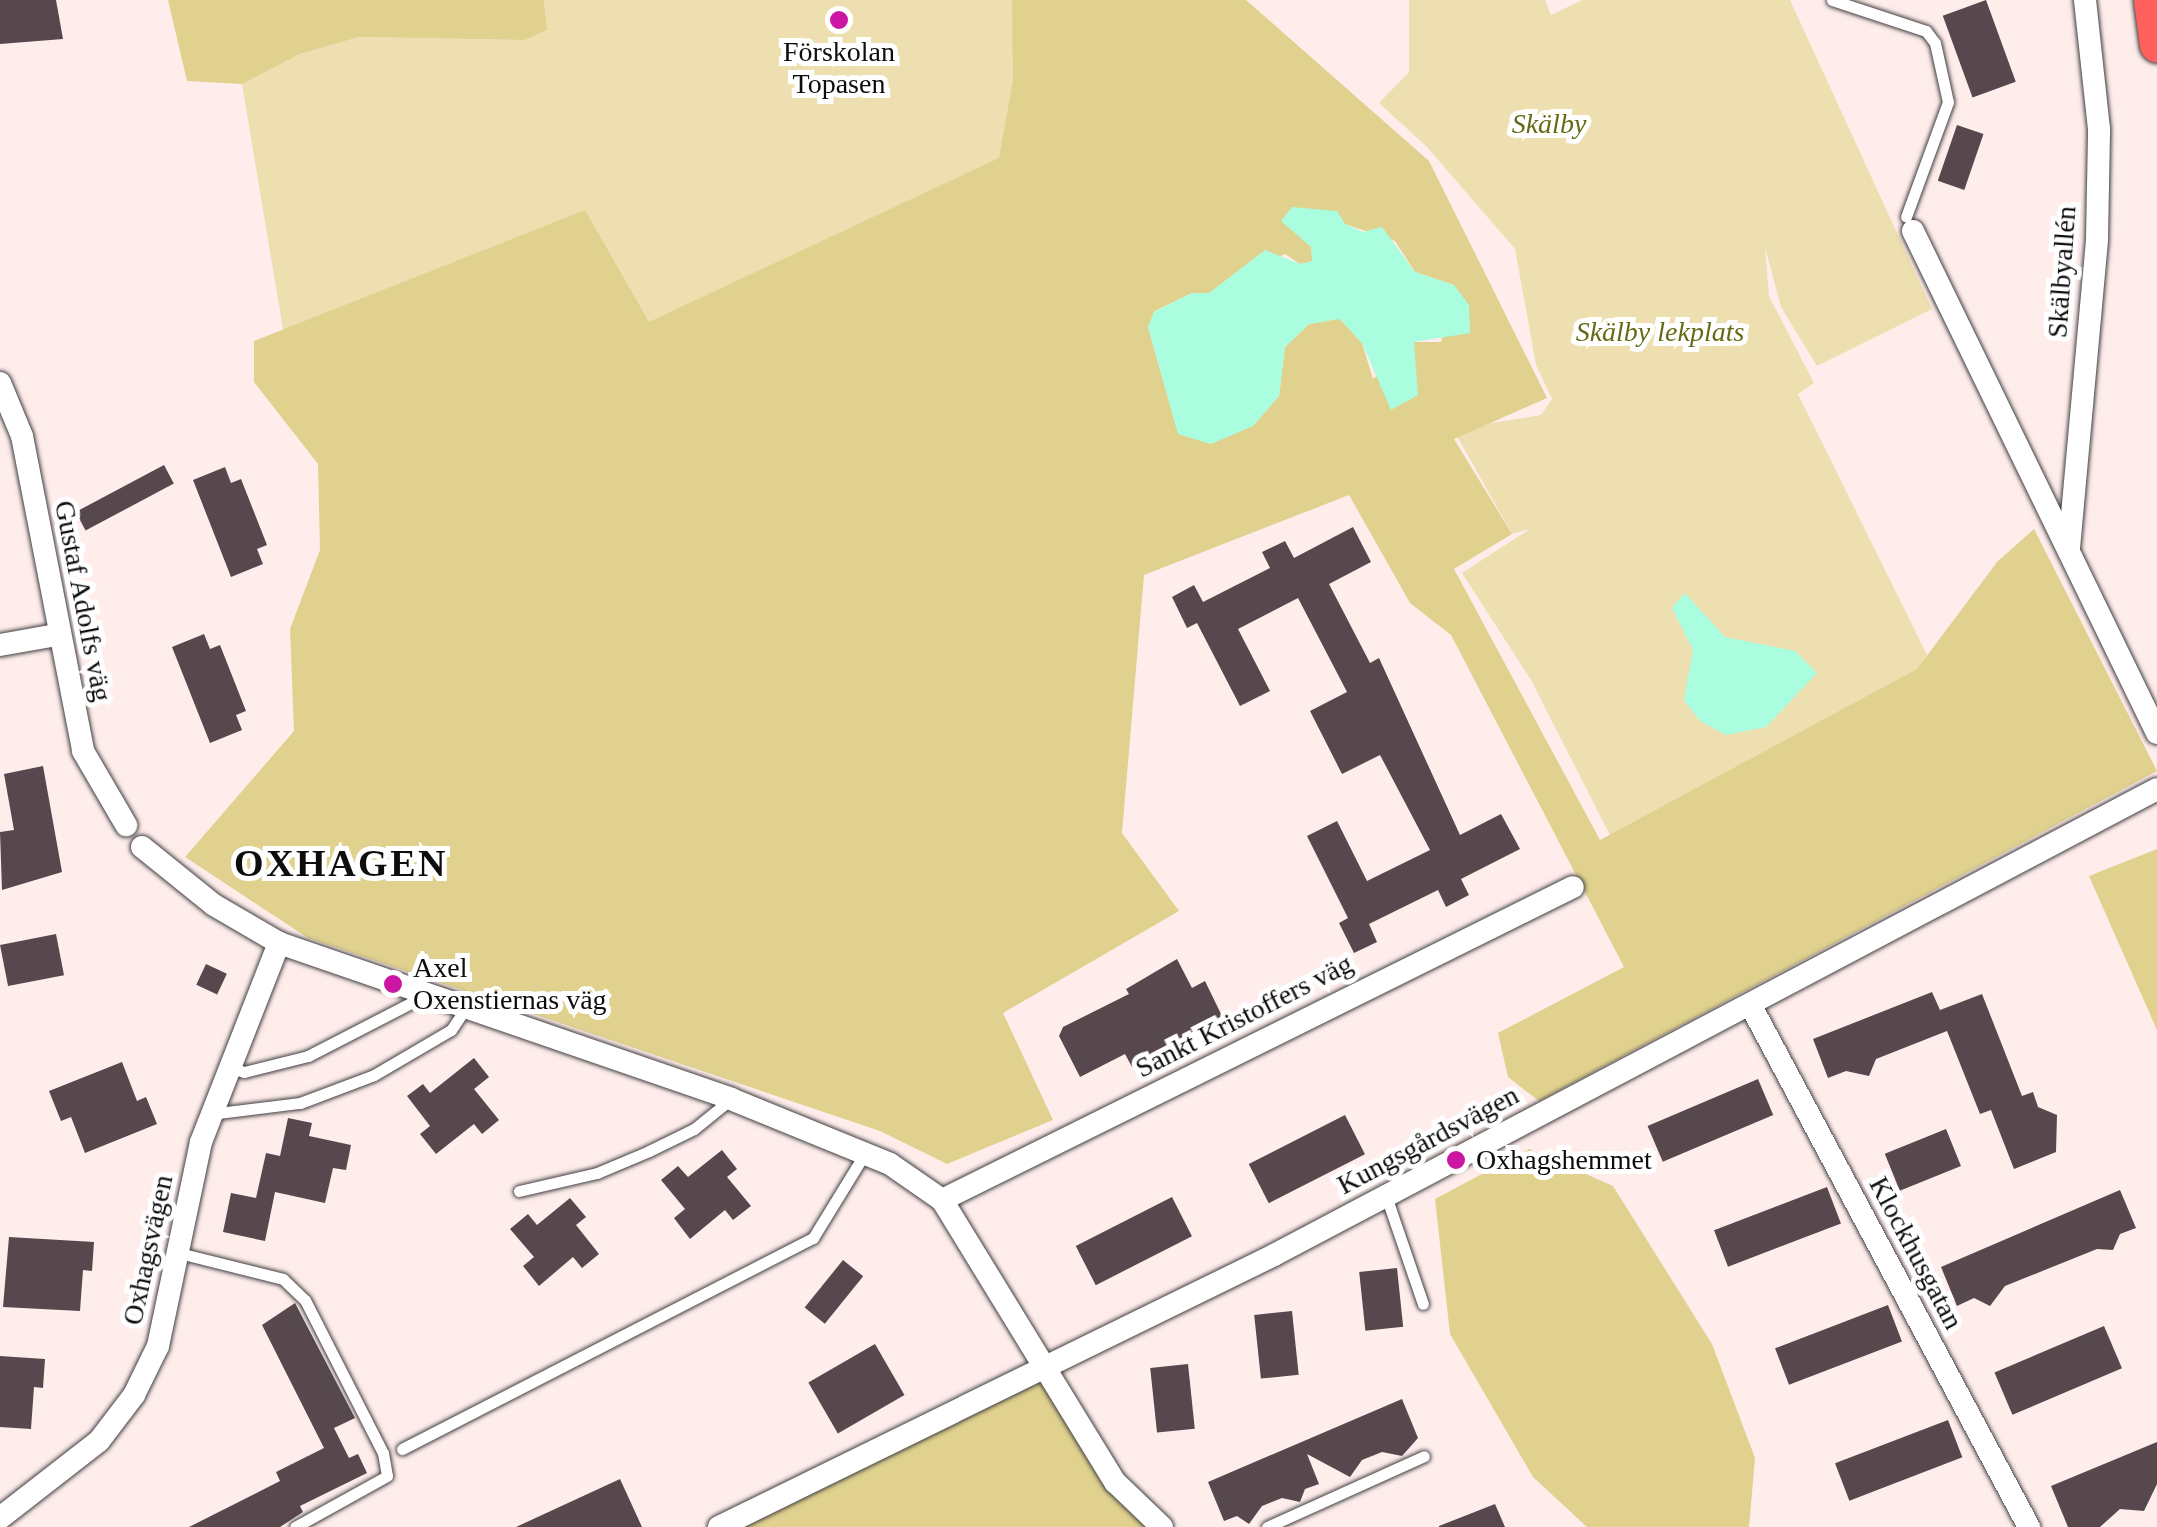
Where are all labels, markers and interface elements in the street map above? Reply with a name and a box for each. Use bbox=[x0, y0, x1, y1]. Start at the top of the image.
marker: Förskolan Topasen bbox=[828, 9, 850, 31]
place label: Förskolan Topasen bbox=[783, 35, 895, 101]
park label: Skälby bbox=[1512, 107, 1586, 141]
street label: Skälbyallén bbox=[2041, 205, 2083, 339]
park label: Skälby lekplats bbox=[1576, 315, 1744, 349]
street label: Gustaf Adolfs väg bbox=[47, 497, 119, 705]
district label: OXHAGEN bbox=[234, 841, 448, 887]
street label: Sankt Kristoffers väg bbox=[1130, 947, 1358, 1085]
place label: Axel Oxenstiernas väg bbox=[413, 951, 607, 1017]
marker: Axel Oxenstiernas väg bbox=[382, 973, 404, 995]
street label: Kungsgårdsvägen bbox=[1332, 1078, 1524, 1202]
place label: Oxhagshemmet bbox=[1476, 1143, 1652, 1177]
marker: Oxhagshemmet bbox=[1445, 1149, 1467, 1171]
street label: Klockhusgatan bbox=[1862, 1171, 1970, 1335]
street label: Oxhagsvägen bbox=[116, 1172, 180, 1328]

